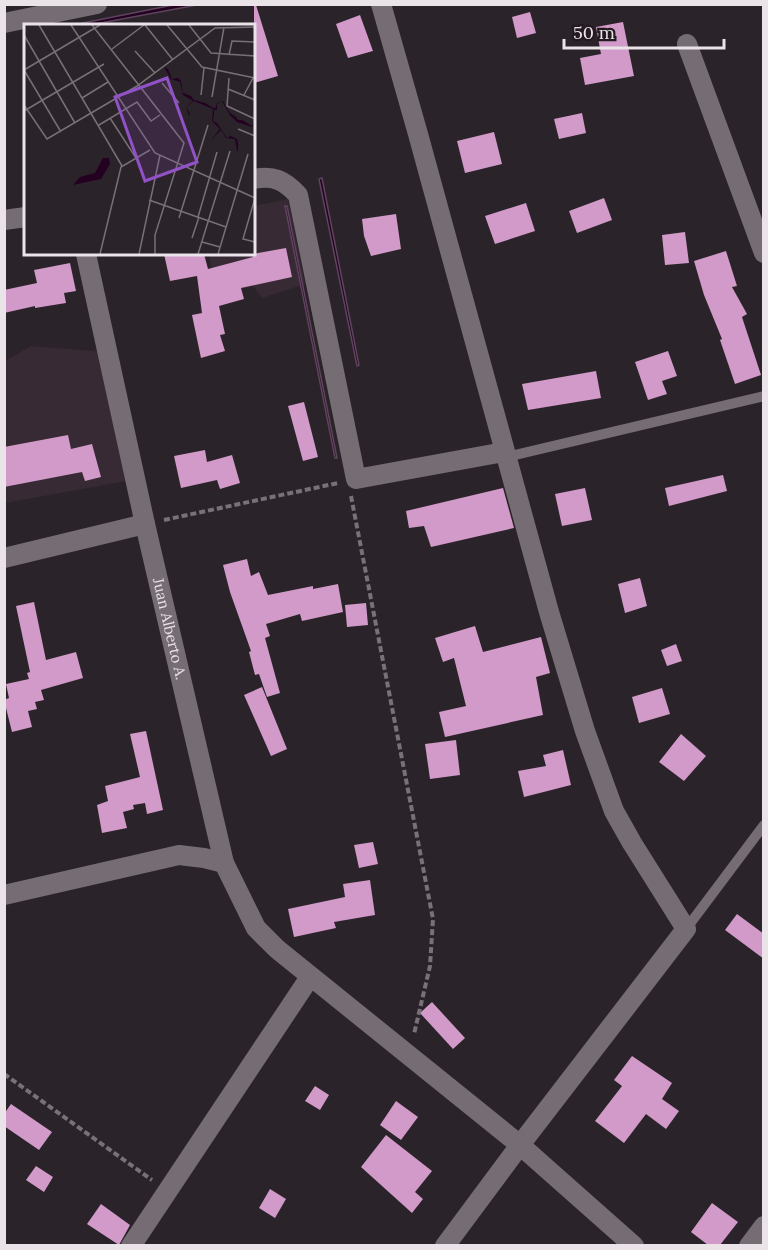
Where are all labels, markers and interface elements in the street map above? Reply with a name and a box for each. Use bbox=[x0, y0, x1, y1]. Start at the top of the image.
scale bar bbox=[564, 12, 724, 50]
text: 50 m bbox=[573, 21, 615, 44]
inset map bbox=[24, 24, 255, 255]
street label: Juan Alberto A. bbox=[149, 575, 191, 682]

